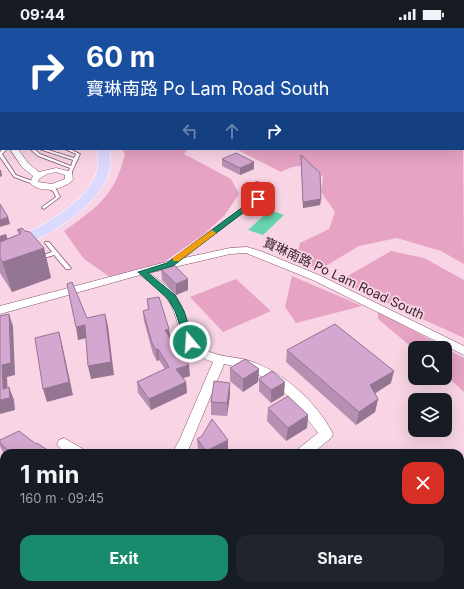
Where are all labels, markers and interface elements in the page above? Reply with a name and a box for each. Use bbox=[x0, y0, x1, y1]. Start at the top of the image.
text: 09:44 bbox=[20, 5, 65, 24]
text: 60 m bbox=[86, 40, 155, 74]
icon: right bbox=[20, 44, 72, 96]
text: 寶琳南路 Po Lam Road South bbox=[86, 78, 329, 99]
icon: left bbox=[179, 120, 201, 142]
icon: ahead bbox=[221, 120, 243, 142]
icon: right bbox=[263, 120, 285, 142]
pin bbox=[241, 182, 275, 216]
icon: arrive bbox=[247, 188, 269, 210]
street label: 寶琳南路 Po Lam Road South bbox=[261, 234, 427, 322]
position arrow bbox=[169, 321, 211, 363]
map controls bbox=[408, 341, 452, 437]
button: search bbox=[408, 341, 452, 385]
button: layers bbox=[408, 393, 452, 437]
text: 1 min bbox=[20, 460, 79, 489]
button: close bbox=[402, 462, 444, 504]
text: 160 m · 09:45 bbox=[20, 490, 104, 506]
button: Exit bbox=[20, 535, 228, 581]
button: Share bbox=[236, 535, 444, 581]

